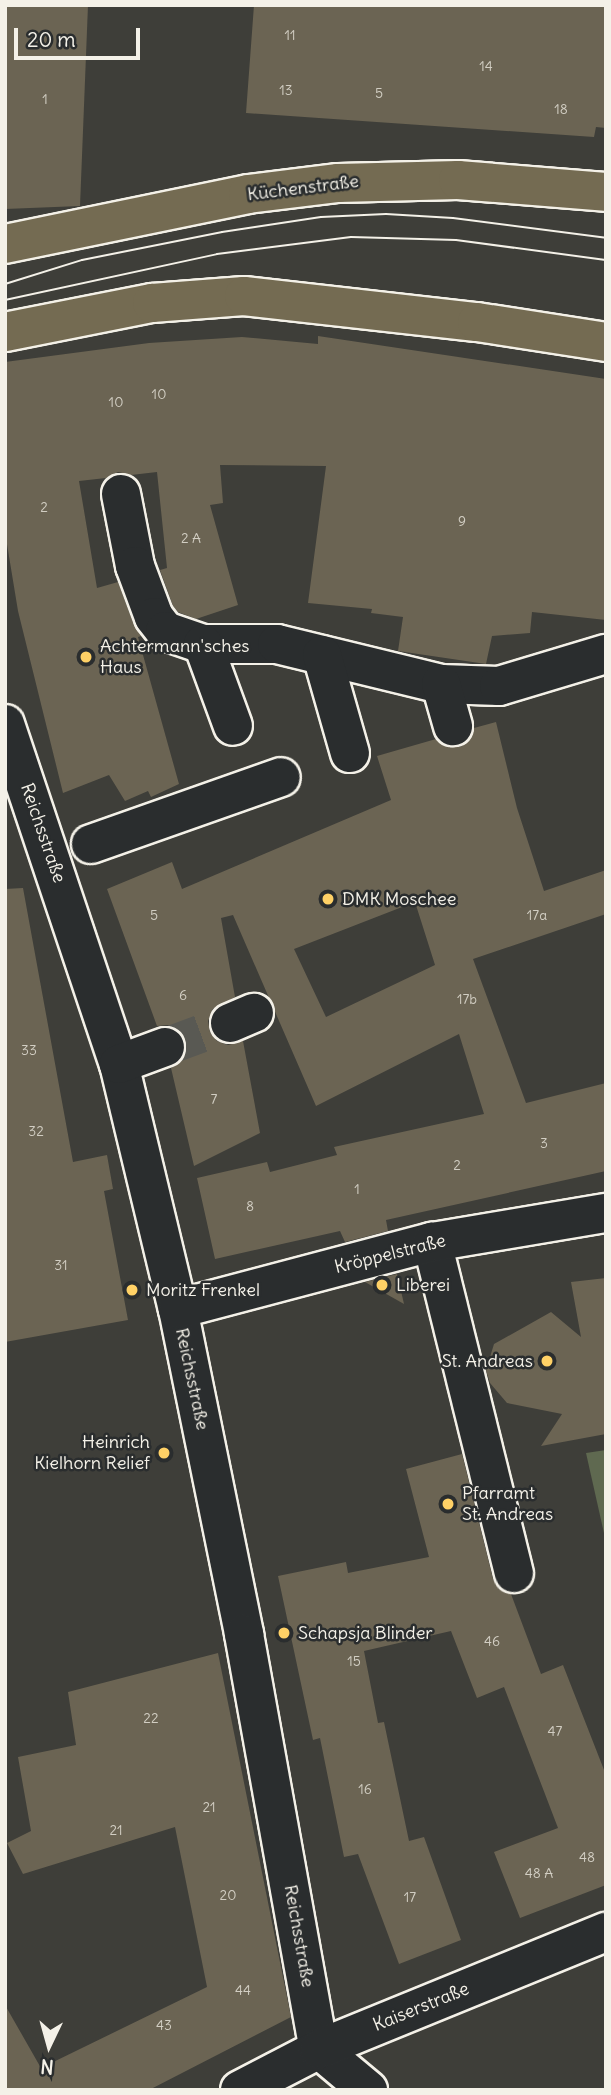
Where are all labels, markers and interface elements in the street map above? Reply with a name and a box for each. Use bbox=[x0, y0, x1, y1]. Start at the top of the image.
scale bar bbox=[18, 14, 144, 58]
text: 20 m bbox=[27, 26, 76, 53]
house number: 11 bbox=[284, 27, 296, 43]
house number: 14 bbox=[479, 58, 493, 74]
house number: 13 bbox=[279, 82, 293, 98]
house number: 5 bbox=[375, 85, 383, 101]
house number: 1 bbox=[42, 91, 48, 107]
house number: 18 bbox=[554, 101, 568, 117]
street label: Küchenstraße bbox=[246, 170, 360, 206]
house number: 10 bbox=[152, 386, 166, 402]
house number: 10 bbox=[109, 394, 123, 410]
house number: 2 bbox=[40, 499, 48, 515]
house number: 9 bbox=[458, 513, 466, 529]
house number: 2 A bbox=[181, 530, 201, 546]
place label: Achtermann'sches Haus bbox=[100, 636, 250, 678]
marker: Achtermann'sches Haus bbox=[78, 649, 94, 665]
street label: Reichsstraße bbox=[16, 780, 70, 886]
place label: DMK Moschee bbox=[342, 888, 456, 910]
marker: DMK Moschee bbox=[320, 891, 336, 907]
house number: 5 bbox=[150, 907, 158, 923]
house number: 17a bbox=[527, 907, 547, 923]
house number: 6 bbox=[179, 987, 187, 1003]
house number: 17b bbox=[457, 991, 477, 1007]
house number: 33 bbox=[21, 1042, 37, 1058]
house number: 7 bbox=[211, 1091, 217, 1107]
house number: 32 bbox=[28, 1123, 44, 1139]
house number: 3 bbox=[540, 1135, 548, 1151]
house number: 2 bbox=[453, 1157, 461, 1173]
house number: 1 bbox=[354, 1181, 360, 1197]
house number: 8 bbox=[246, 1198, 254, 1214]
street label: Kröppelstraße bbox=[332, 1230, 448, 1278]
house number: 31 bbox=[54, 1257, 68, 1273]
place label: Liberei bbox=[396, 1274, 450, 1296]
marker: Liberei bbox=[374, 1277, 390, 1293]
place label: Moritz Frenkel bbox=[146, 1279, 260, 1301]
marker: Moritz Frenkel bbox=[124, 1282, 140, 1298]
street label: Reichsstraße bbox=[171, 1326, 213, 1432]
place label: St. Andreas bbox=[442, 1350, 533, 1372]
marker: St. Andreas bbox=[539, 1353, 555, 1369]
place label: Heinrich Kielhorn Relief bbox=[34, 1432, 150, 1474]
marker: Heinrich Kielhorn Relief bbox=[156, 1445, 172, 1461]
place label: Pfarramt St. Andreas bbox=[462, 1483, 553, 1526]
marker: Pfarramt St. Andreas bbox=[440, 1496, 456, 1512]
place label: Schapsja Blinder bbox=[298, 1622, 433, 1644]
marker: Schapsja Blinder bbox=[276, 1625, 292, 1641]
house number: 46 bbox=[484, 1633, 500, 1649]
house number: 15 bbox=[347, 1653, 361, 1669]
house number: 22 bbox=[143, 1710, 159, 1726]
house number: 47 bbox=[548, 1723, 562, 1739]
house number: 16 bbox=[358, 1781, 372, 1797]
house number: 21 bbox=[202, 1799, 216, 1815]
house number: 21 bbox=[109, 1822, 123, 1838]
house number: 48 bbox=[579, 1849, 595, 1865]
house number: 48 A bbox=[525, 1865, 553, 1881]
street label: Reichsstraße bbox=[279, 1883, 319, 1989]
house number: 20 bbox=[220, 1887, 236, 1903]
house number: 17 bbox=[404, 1889, 416, 1905]
street label: Kaiserstraße bbox=[370, 1978, 472, 2036]
house number: 44 bbox=[235, 1982, 251, 1998]
north arrow bbox=[14, 2011, 84, 2081]
house number: 43 bbox=[156, 2017, 172, 2033]
text: N bbox=[40, 2054, 55, 2079]

